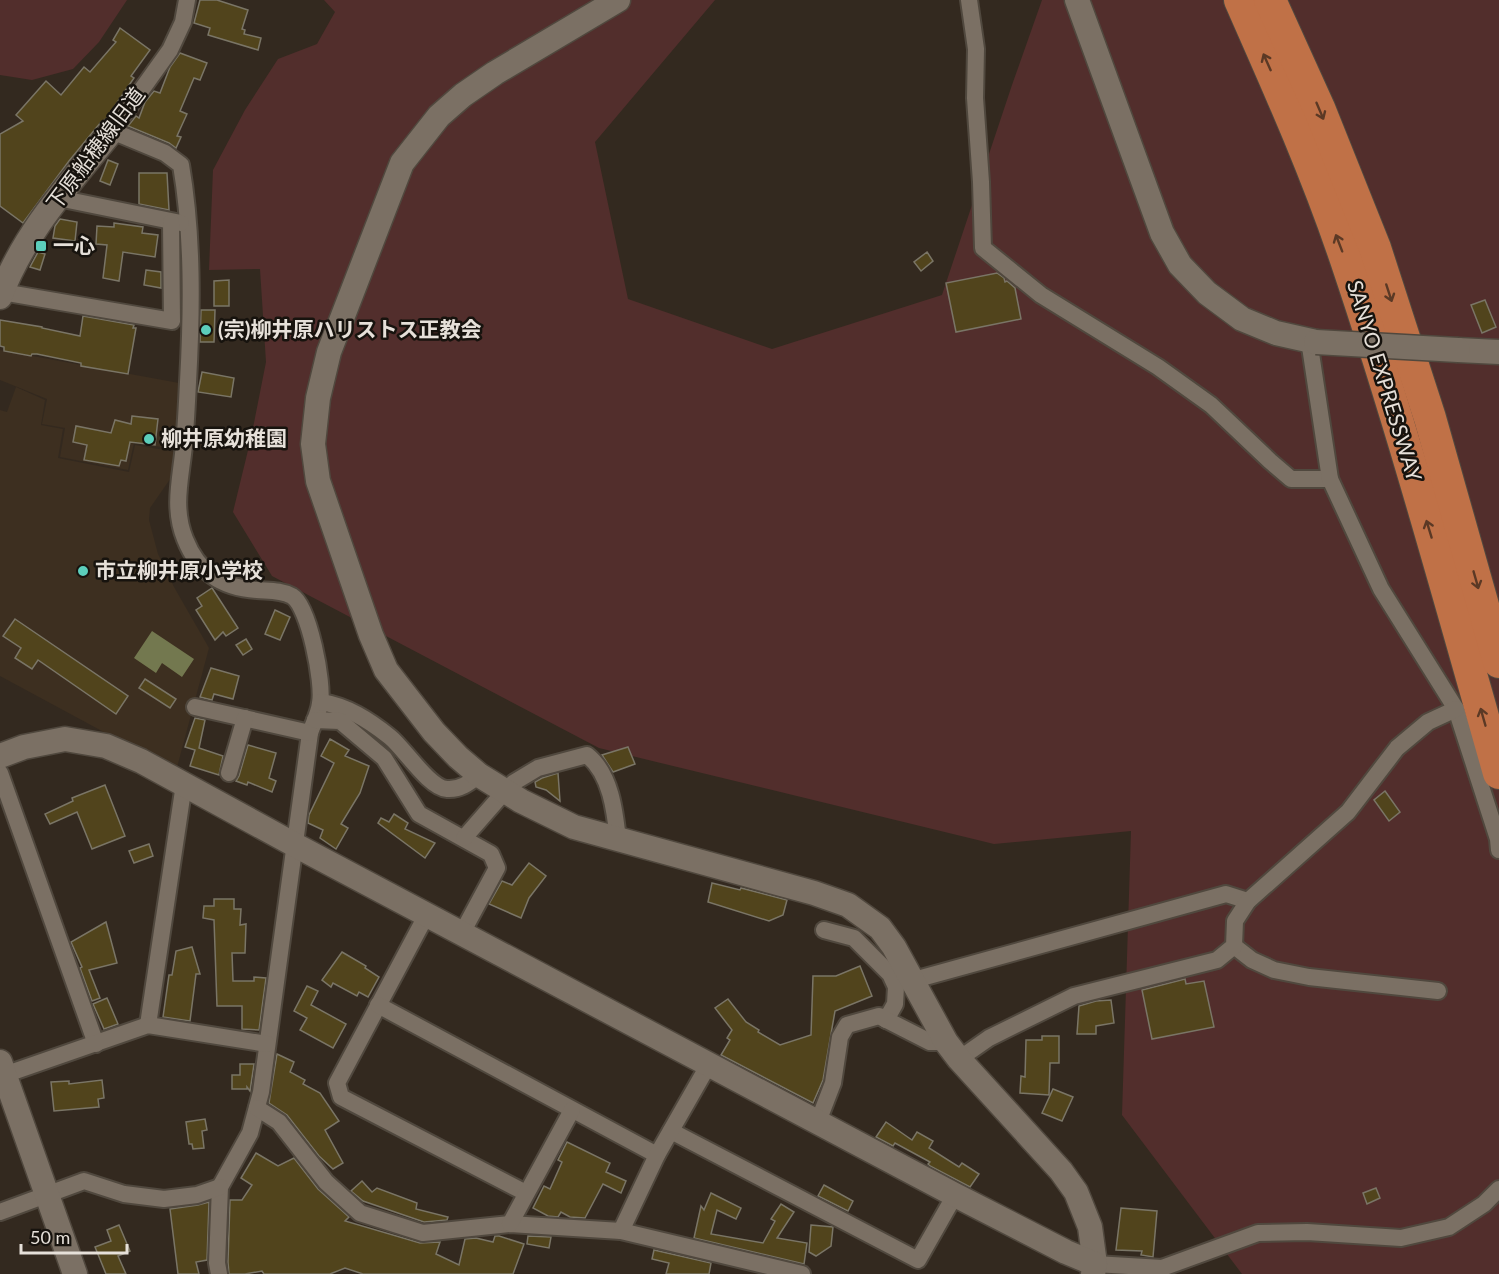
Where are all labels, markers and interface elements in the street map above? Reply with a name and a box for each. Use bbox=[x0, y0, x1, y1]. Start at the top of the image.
one-way arrow bbox=[1261, 53, 1273, 71]
street label: 下原船穂線旧道 bbox=[41, 82, 149, 214]
one-way arrow bbox=[1315, 101, 1326, 119]
place label: 一心 bbox=[53, 232, 95, 257]
one-way arrow bbox=[1333, 234, 1344, 253]
marker: 一心 bbox=[34, 239, 48, 253]
street label: SANYO EXPRESSWAY bbox=[1343, 277, 1428, 485]
one-way arrow bbox=[1385, 283, 1396, 302]
place label: (宗)柳井原ハリストス正教会 bbox=[218, 316, 482, 341]
marker: (宗)柳井原ハリストス正教会 bbox=[199, 323, 213, 337]
place label: 柳井原幼稚園 bbox=[161, 425, 287, 450]
marker: 柳井原幼稚園 bbox=[142, 432, 156, 446]
one-way arrow bbox=[1423, 520, 1434, 539]
place label: 市立柳井原小学校 bbox=[95, 557, 263, 582]
marker: 市立柳井原小学校 bbox=[76, 564, 90, 578]
one-way arrow bbox=[1471, 570, 1482, 589]
one-way arrow bbox=[1477, 707, 1488, 726]
scale bar bbox=[21, 1217, 128, 1255]
text: 50 m bbox=[30, 1226, 70, 1248]

